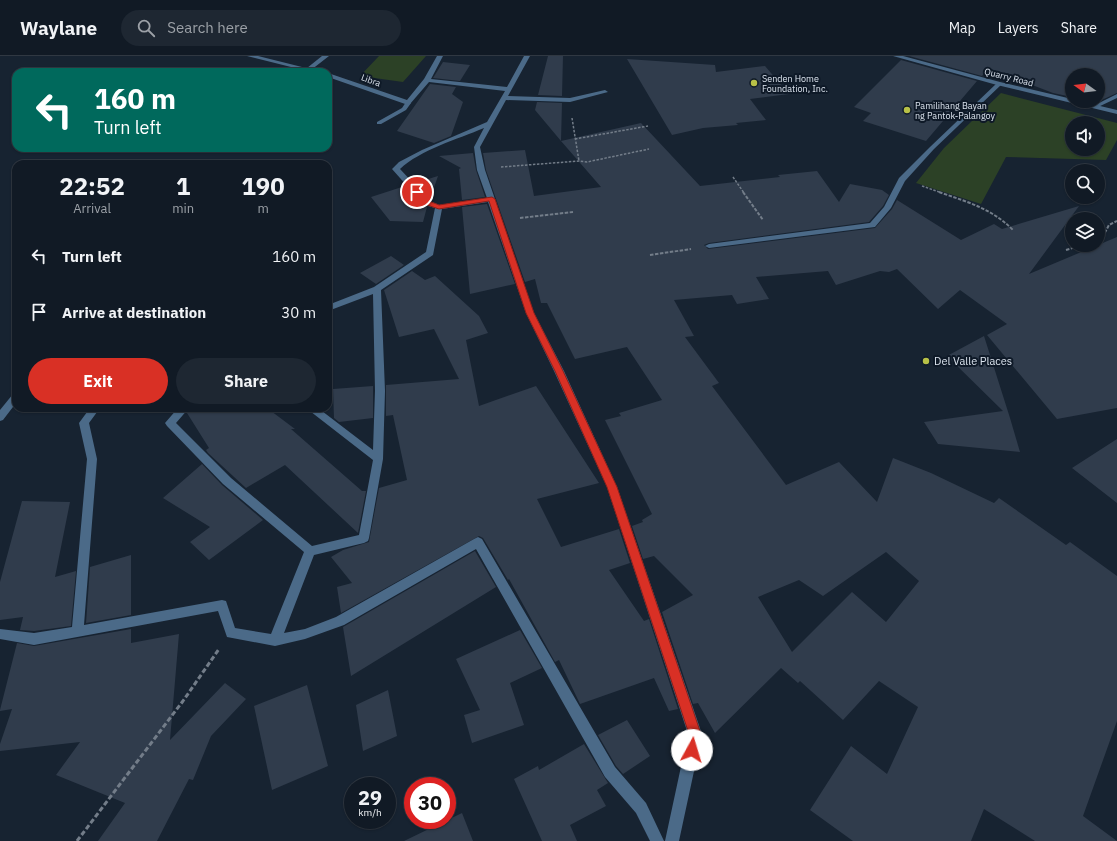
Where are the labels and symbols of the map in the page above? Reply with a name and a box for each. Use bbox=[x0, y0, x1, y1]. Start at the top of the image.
street label: Quarry Road bbox=[983, 66, 1035, 88]
north arrow bbox=[1065, 68, 1105, 108]
street label: Libra bbox=[360, 71, 382, 89]
place label: Senden Home Foundation, Inc. bbox=[762, 73, 828, 94]
marker: Senden Home Foundation, Inc. bbox=[749, 78, 759, 88]
place label: Pamilihang Bayan ng Pantok-Palangoy bbox=[915, 100, 996, 121]
marker: Pamilihang Bayan ng Pantok-Palangoy bbox=[902, 105, 912, 115]
pin bbox=[400, 175, 434, 209]
place label: Del Valle Places bbox=[934, 354, 1012, 368]
marker: Del Valle Places bbox=[921, 356, 931, 366]
position arrow bbox=[671, 729, 713, 771]
speed limit sign: 30 bbox=[404, 777, 456, 829]

